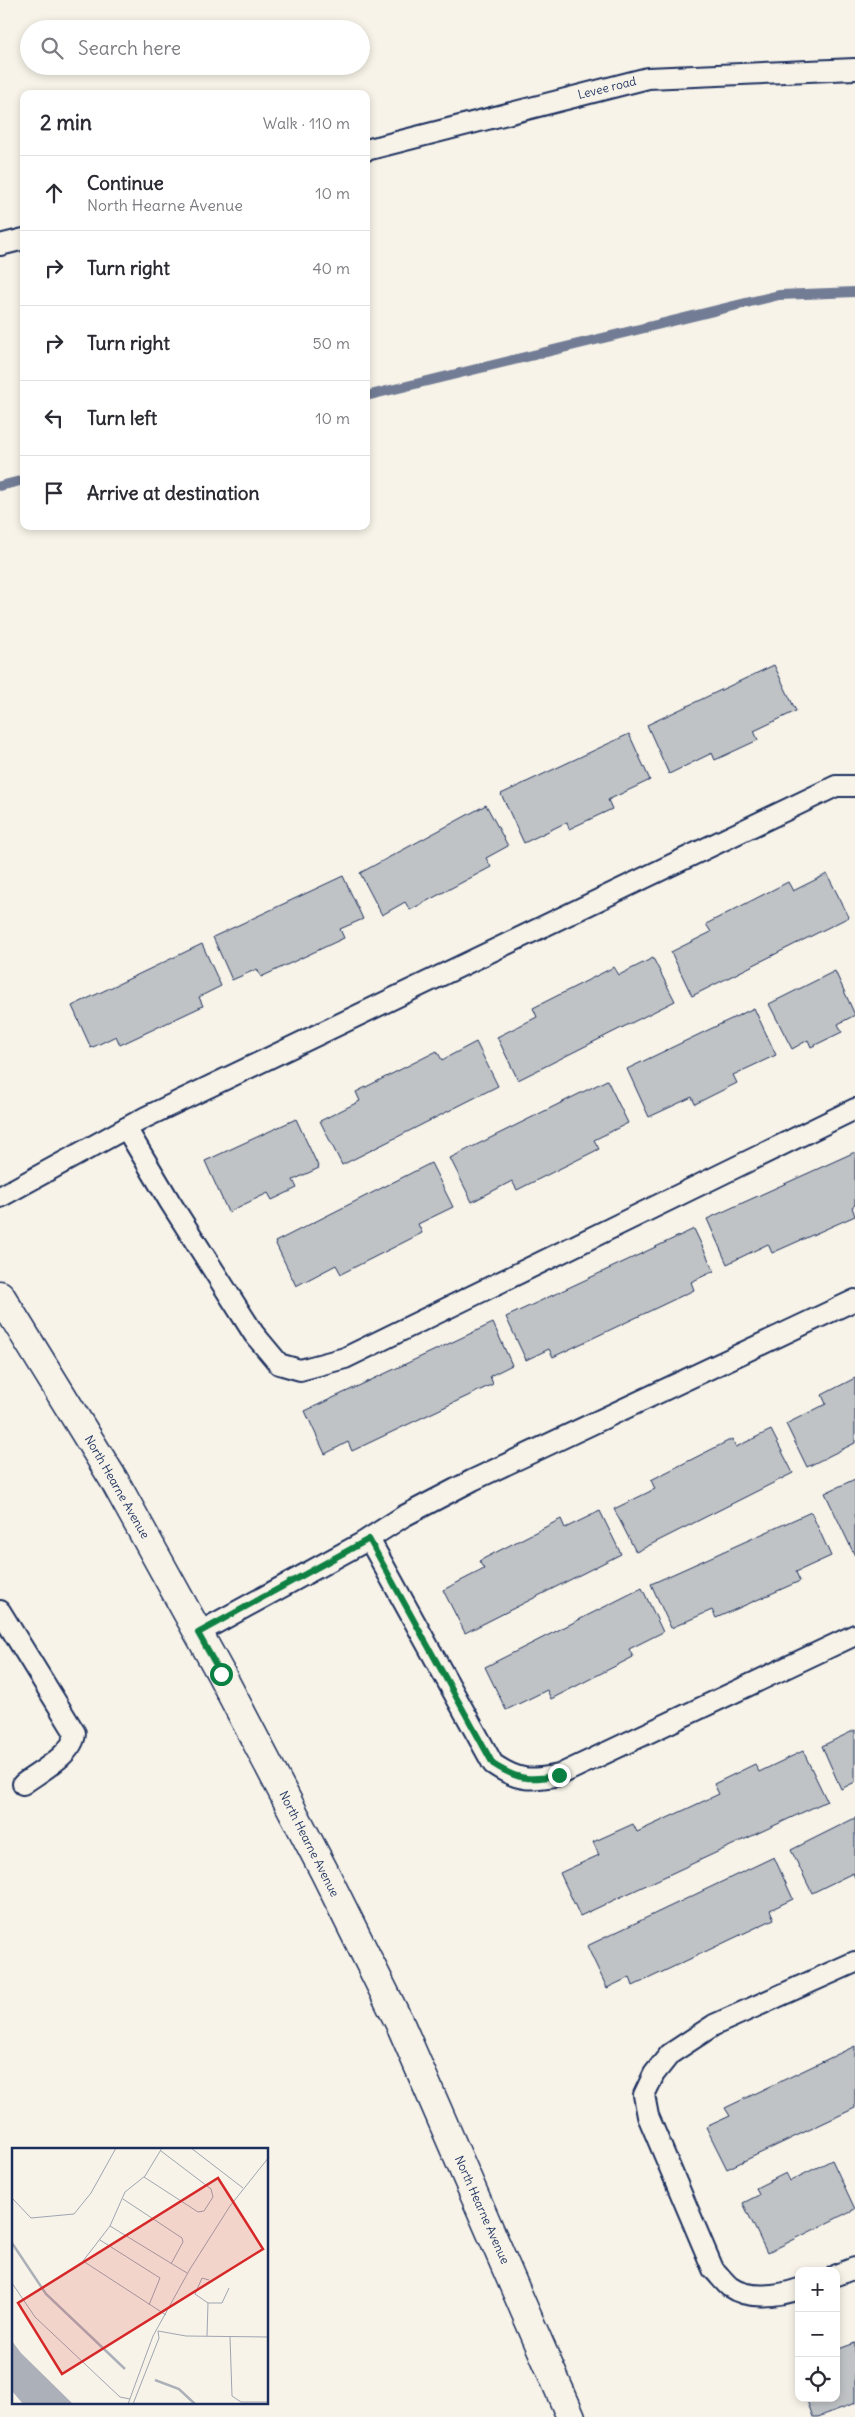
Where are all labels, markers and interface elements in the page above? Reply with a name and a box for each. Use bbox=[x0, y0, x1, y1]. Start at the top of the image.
search box bbox=[20, 20, 370, 75]
icon: search bbox=[38, 34, 66, 62]
text: Search here bbox=[78, 36, 181, 60]
street label: Levee road bbox=[576, 73, 638, 102]
text: 2 min bbox=[40, 109, 92, 136]
text: Walk · 110 m bbox=[263, 113, 350, 133]
text: Continue bbox=[87, 171, 164, 195]
icon: ahead bbox=[40, 179, 68, 207]
text: 10 m bbox=[315, 183, 350, 203]
text: North Hearne Avenue bbox=[87, 195, 243, 215]
icon: right bbox=[40, 254, 68, 282]
text: Turn right bbox=[87, 256, 170, 280]
text: 40 m bbox=[312, 258, 350, 278]
icon: right bbox=[40, 329, 68, 357]
text: Turn right bbox=[87, 331, 170, 355]
text: 50 m bbox=[312, 333, 350, 353]
icon: left bbox=[40, 404, 68, 432]
text: Turn left bbox=[87, 406, 157, 430]
text: 10 m bbox=[315, 408, 350, 428]
icon: arrive bbox=[40, 479, 68, 507]
text: Arrive at destination bbox=[87, 481, 260, 505]
street label: North Hearne Avenue bbox=[82, 1432, 153, 1541]
route start bbox=[210, 1663, 233, 1686]
route end bbox=[548, 1764, 571, 1787]
street label: North Hearne Avenue bbox=[276, 1788, 343, 1899]
inset map bbox=[12, 2148, 269, 2404]
street label: North Hearne Avenue bbox=[452, 2153, 513, 2266]
map controls bbox=[795, 2267, 840, 2402]
button: + bbox=[795, 2267, 840, 2312]
button: − bbox=[795, 2312, 840, 2357]
button: locate bbox=[795, 2357, 840, 2402]

